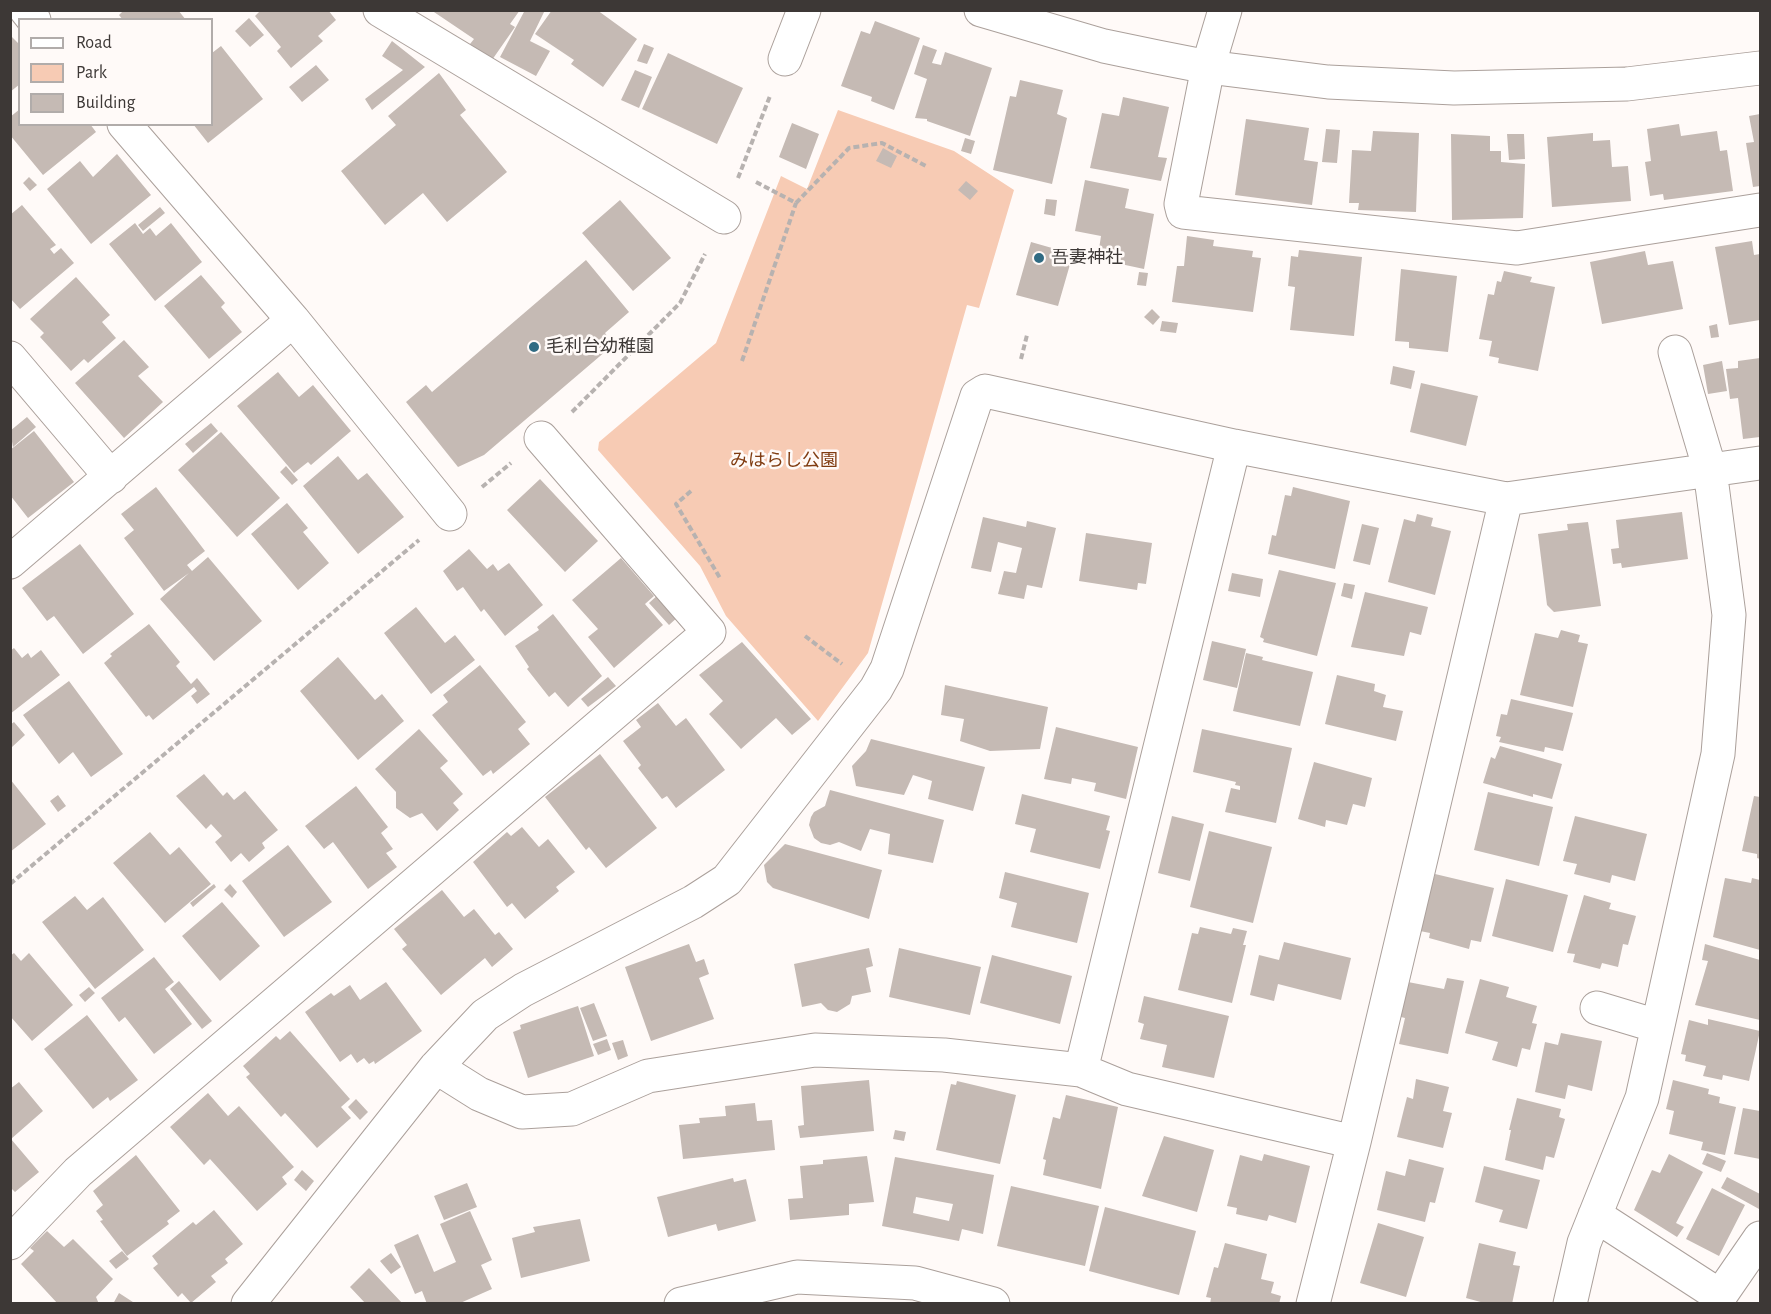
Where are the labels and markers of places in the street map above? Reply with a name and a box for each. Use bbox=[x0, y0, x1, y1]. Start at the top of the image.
place label: 吾妻神社 bbox=[1051, 247, 1123, 269]
marker: 吾妻神社 bbox=[1032, 251, 1046, 265]
place label: 毛利台幼稚園 bbox=[546, 336, 654, 358]
marker: 毛利台幼稚園 bbox=[527, 340, 541, 354]

